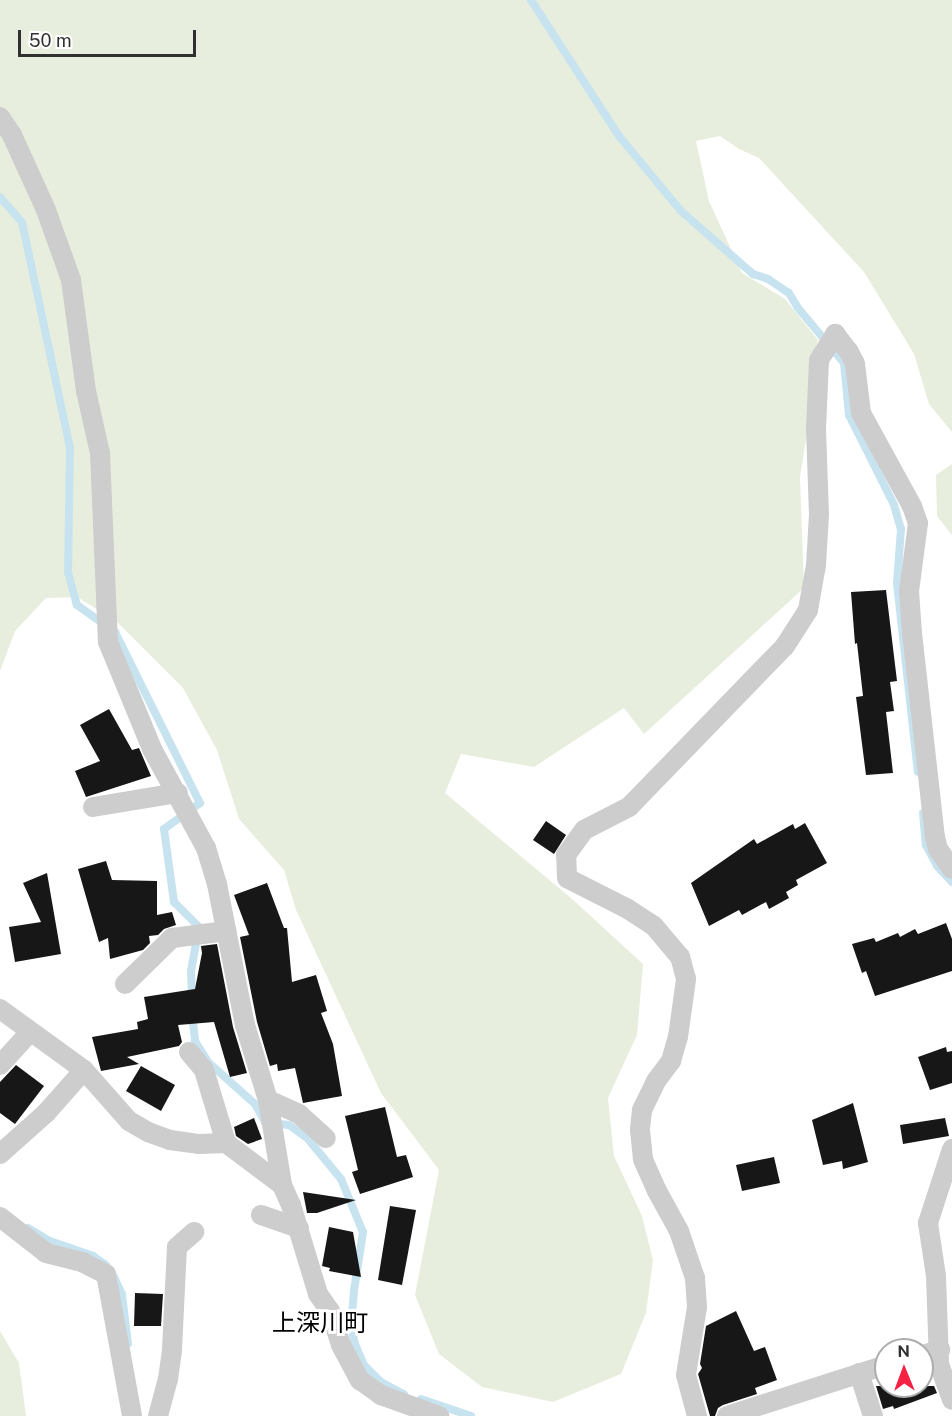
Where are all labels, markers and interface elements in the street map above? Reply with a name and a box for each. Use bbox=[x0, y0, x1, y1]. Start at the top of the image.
scale bar bbox=[21, 18, 200, 56]
text: 50 m bbox=[29, 30, 72, 51]
district label: 上深川町 bbox=[272, 1309, 368, 1337]
north arrow bbox=[874, 1338, 934, 1398]
text: N bbox=[897, 1342, 910, 1361]

